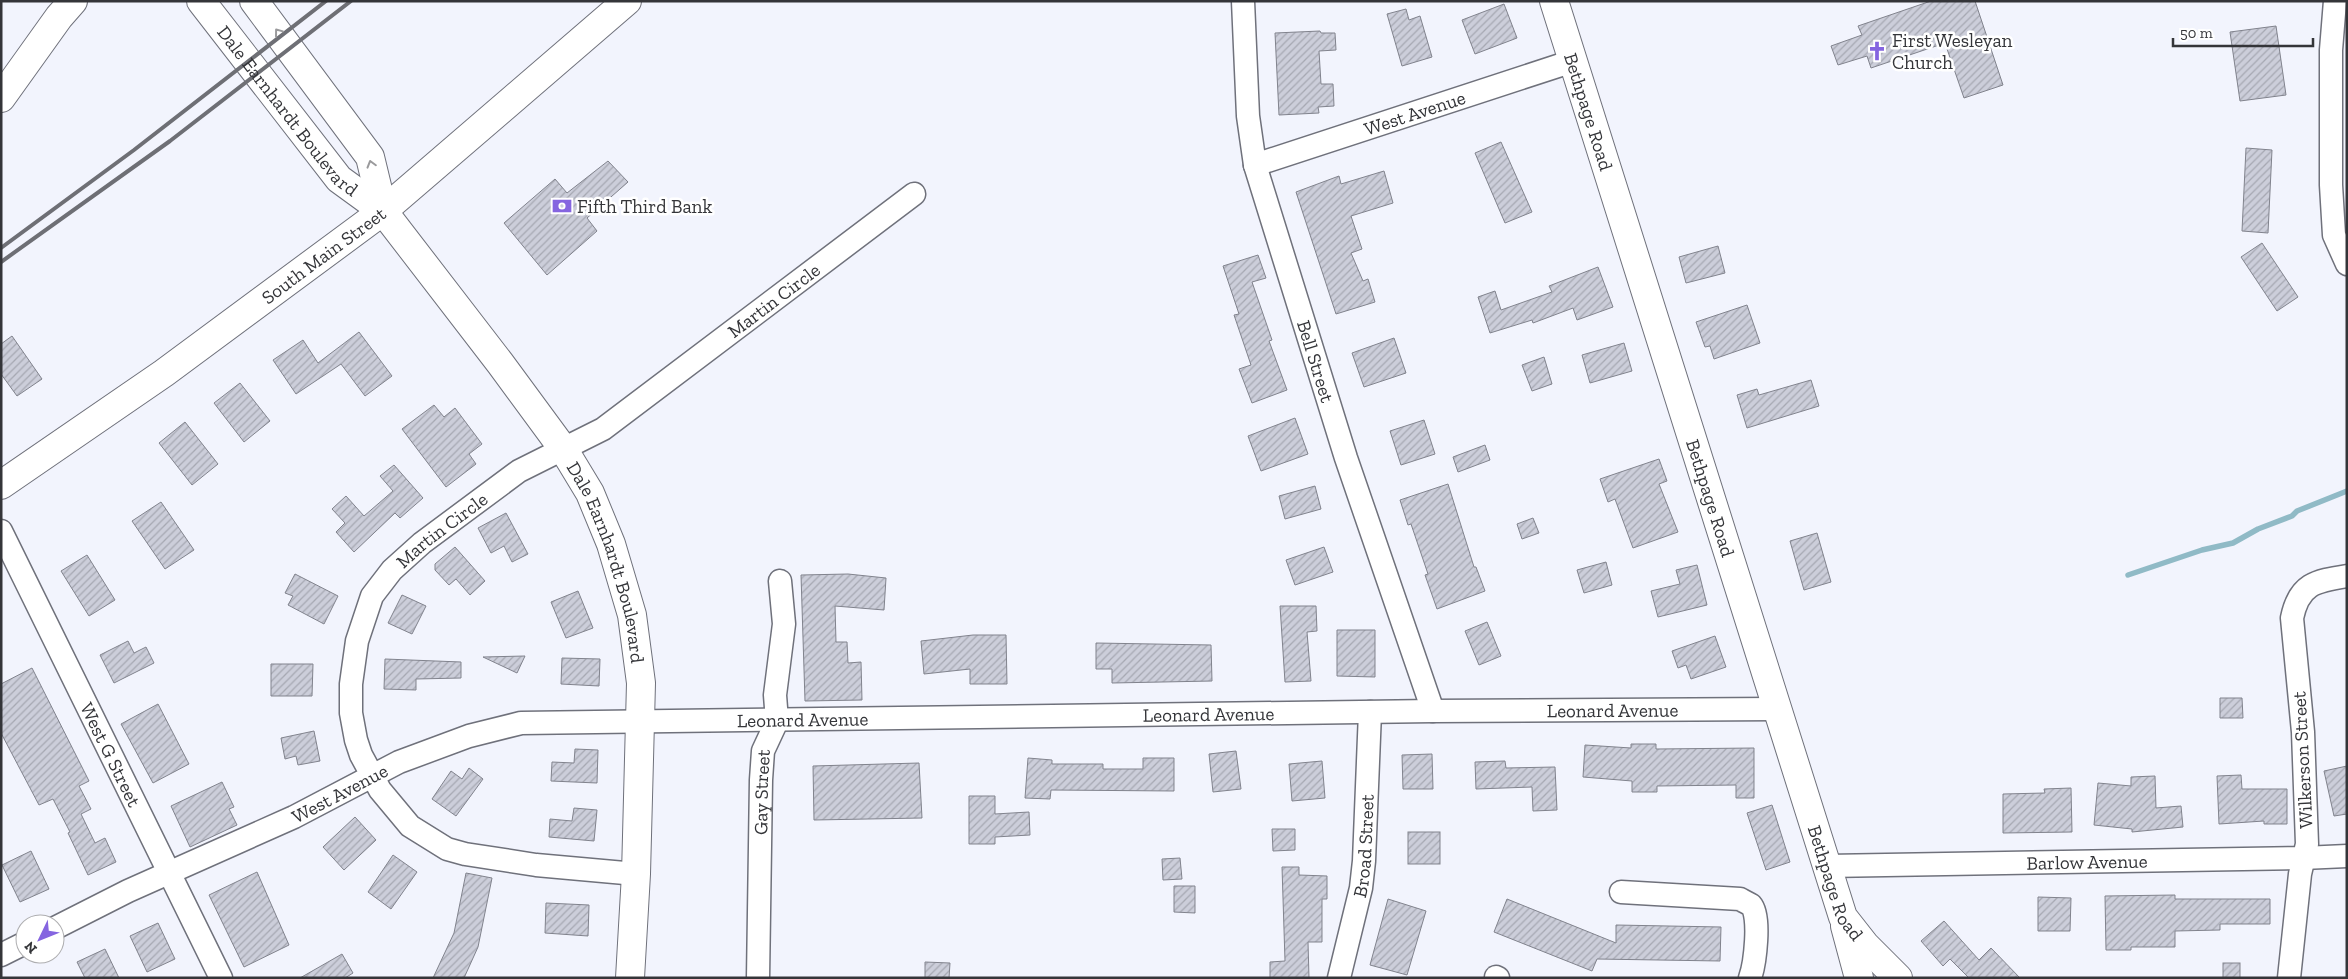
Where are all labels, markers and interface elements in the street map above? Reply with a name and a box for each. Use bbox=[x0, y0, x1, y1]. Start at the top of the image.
scale bar bbox=[2173, 15, 2313, 47]
street label: Dale Earnhardt Boulevard bbox=[212, 21, 363, 201]
text: 50 m bbox=[2180, 24, 2213, 42]
one-way arrow bbox=[275, 29, 283, 38]
place label: First Wesleyan Church bbox=[1892, 29, 2013, 74]
church icon: First Wesleyan Church bbox=[1866, 40, 1888, 62]
street label: Bethpage Road bbox=[1559, 50, 1618, 174]
street label: West Avenue bbox=[1361, 86, 1468, 141]
one-way arrow bbox=[367, 160, 377, 168]
bank icon: Fifth Third Bank bbox=[551, 195, 573, 217]
place label: Fifth Third Bank bbox=[577, 195, 712, 218]
street label: South Main Street bbox=[257, 202, 390, 309]
street label: Martin Circle bbox=[723, 258, 825, 343]
street label: Bell Street bbox=[1292, 317, 1339, 405]
street label: Bethpage Road bbox=[1681, 436, 1740, 560]
street label: Dale Earnhardt Boulevard bbox=[562, 457, 649, 665]
street label: Martin Circle bbox=[391, 487, 492, 573]
street label: Wilkerson Street bbox=[2287, 691, 2318, 829]
street label: West G Street bbox=[75, 699, 146, 810]
street label: Leonard Avenue bbox=[1547, 699, 1678, 722]
street label: Leonard Avenue bbox=[1143, 702, 1275, 727]
street label: Leonard Avenue bbox=[737, 707, 869, 732]
street label: Gay Street bbox=[749, 749, 775, 835]
street label: West Avenue bbox=[288, 759, 392, 828]
street label: Broad Street bbox=[1348, 794, 1379, 900]
street label: Bethpage Road bbox=[1803, 822, 1868, 946]
street label: Barlow Avenue bbox=[2026, 850, 2148, 875]
north arrow bbox=[15, 914, 65, 964]
text: N bbox=[21, 938, 41, 957]

